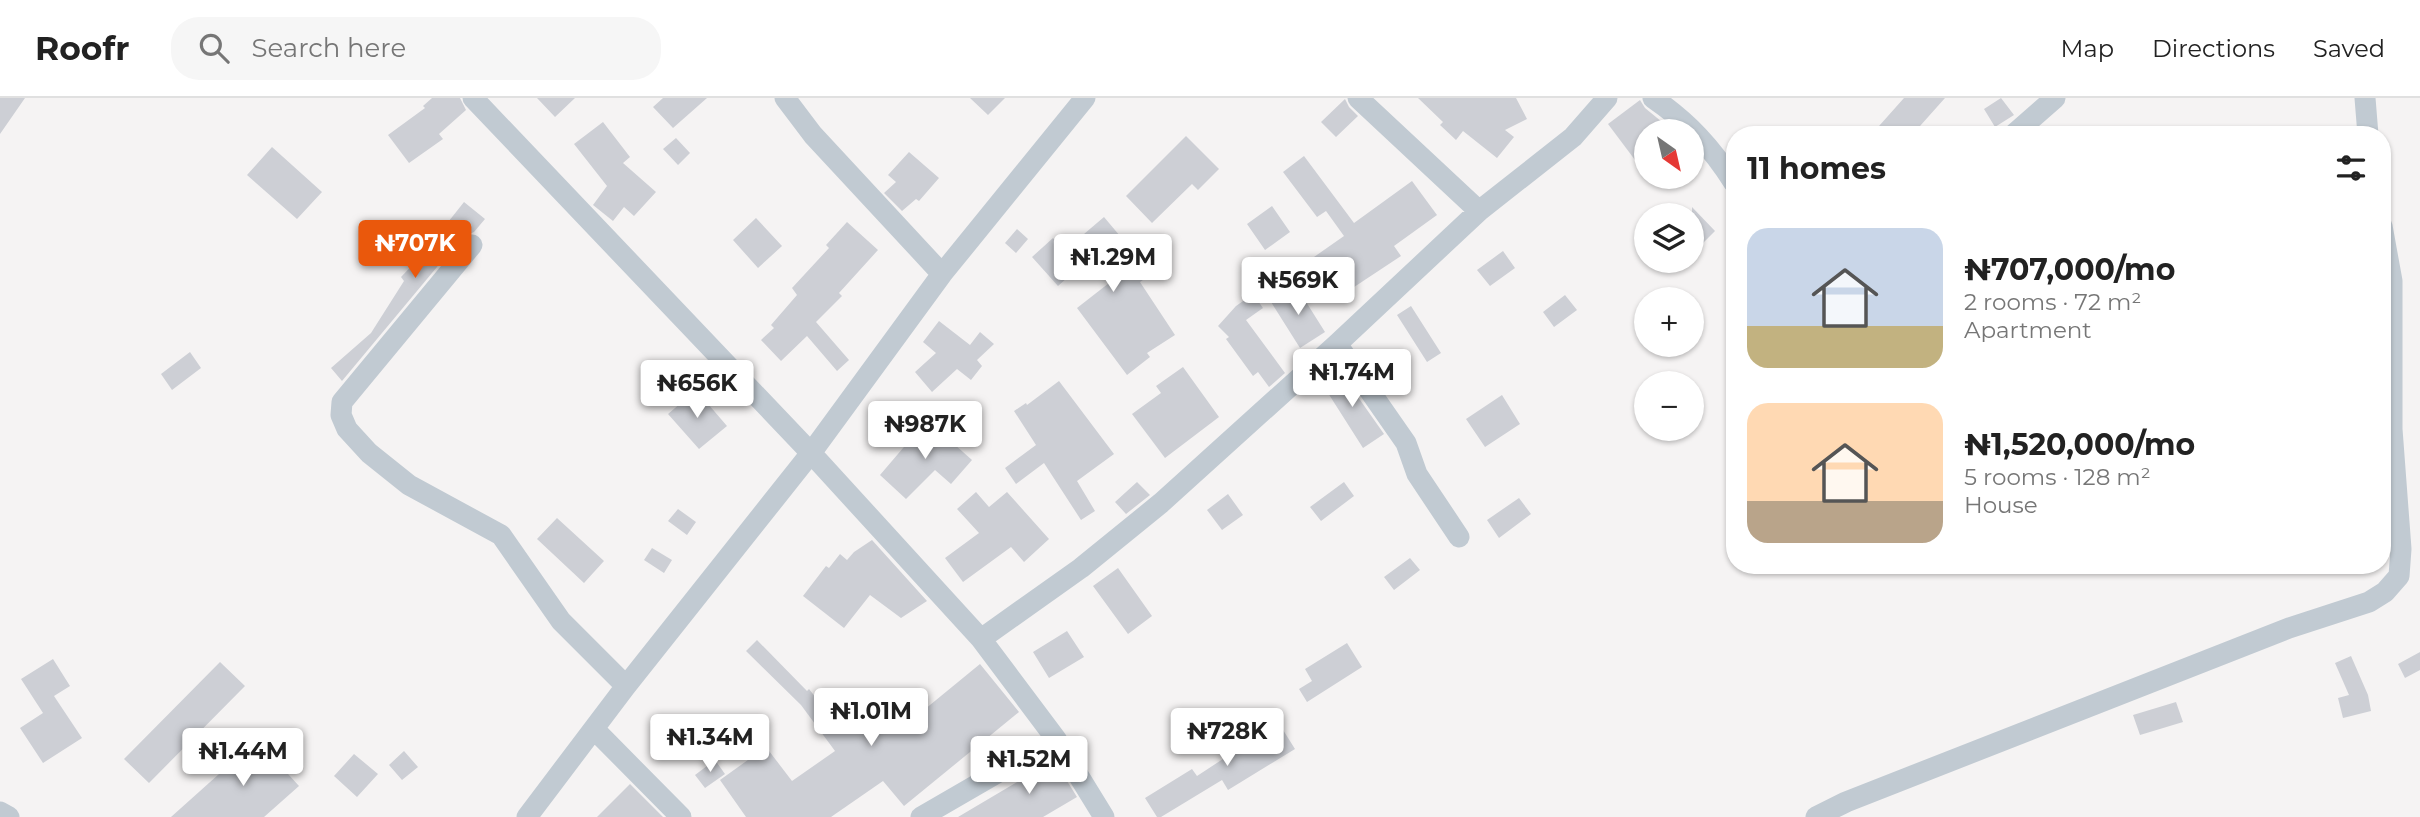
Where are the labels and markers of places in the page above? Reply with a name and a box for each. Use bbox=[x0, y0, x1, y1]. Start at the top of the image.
pin: ₦707K bbox=[366, 220, 464, 280]
pin: ₦1.29M bbox=[1056, 234, 1170, 294]
pin: ₦569K bbox=[1249, 258, 1347, 317]
pin: ₦1.74M bbox=[1295, 350, 1409, 409]
pin: ₦656K bbox=[648, 360, 746, 420]
pin: ₦987K bbox=[876, 402, 974, 461]
pin: ₦1.01M bbox=[814, 688, 928, 748]
pin: ₦728K bbox=[1178, 708, 1276, 768]
pin: ₦1.34M bbox=[653, 714, 767, 774]
pin: ₦1.44M bbox=[186, 728, 300, 788]
pin: ₦1.52M bbox=[972, 736, 1086, 796]

